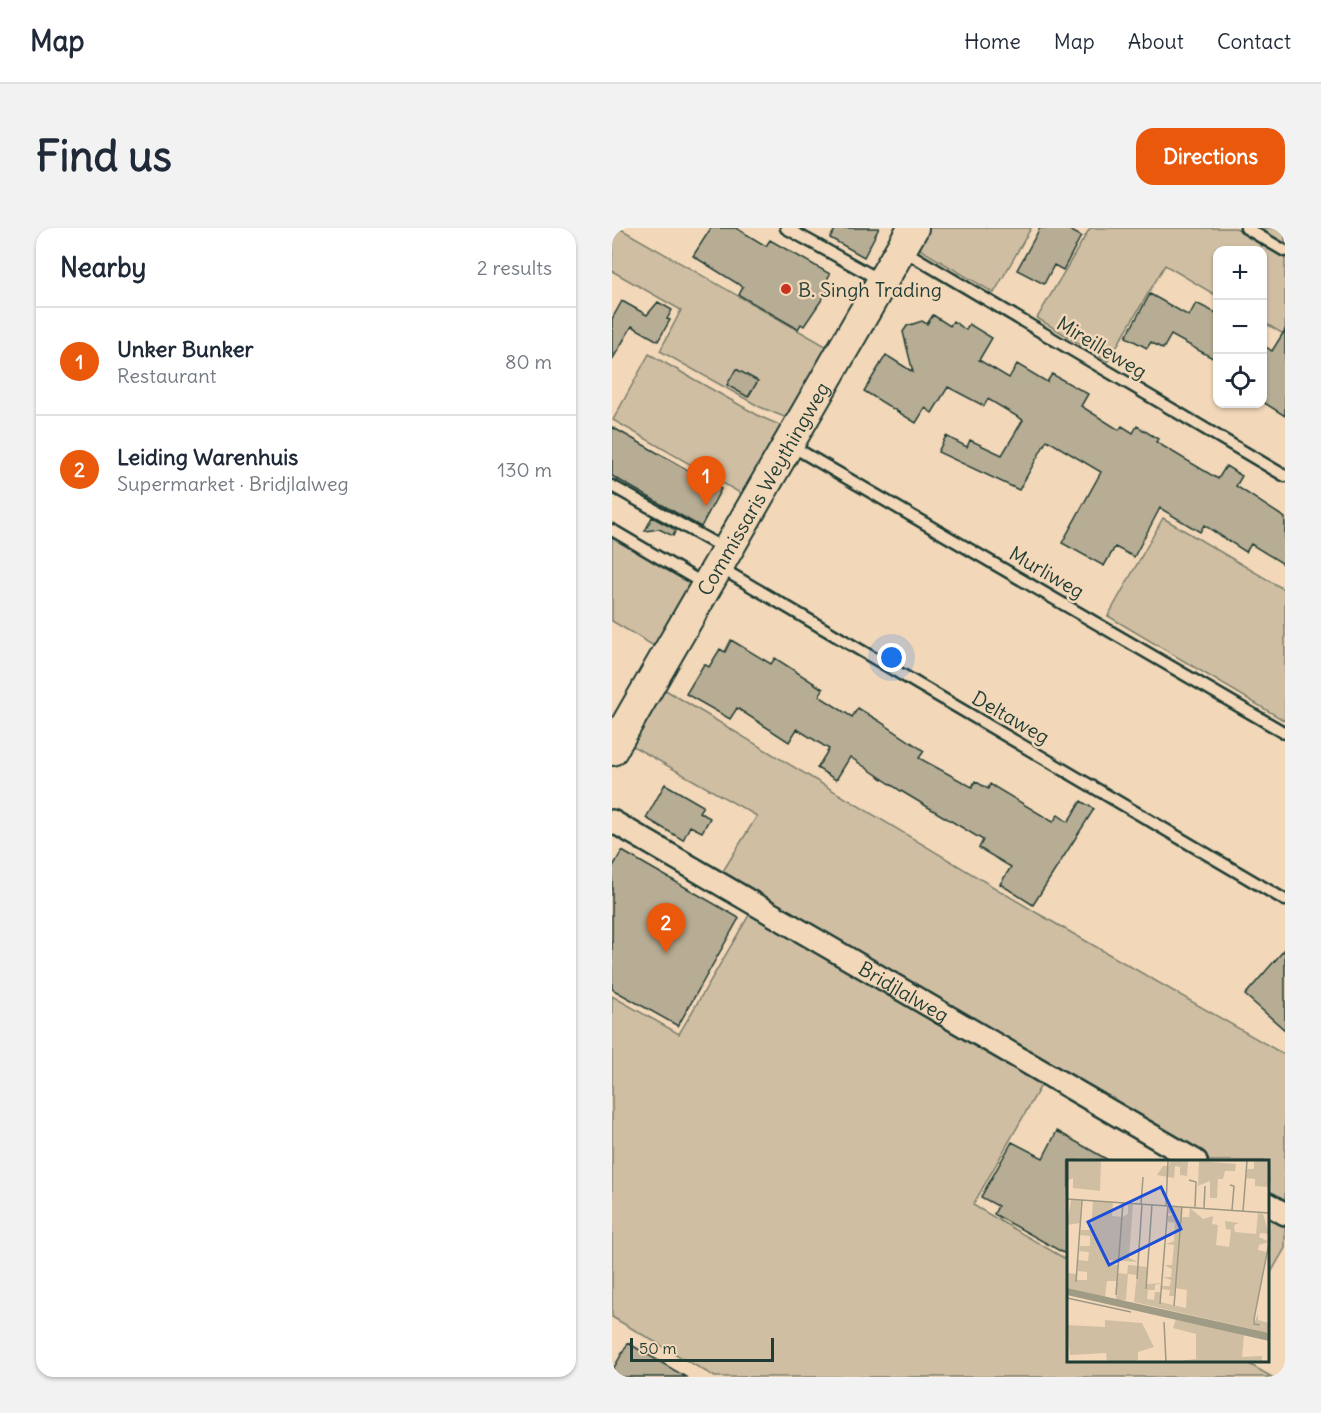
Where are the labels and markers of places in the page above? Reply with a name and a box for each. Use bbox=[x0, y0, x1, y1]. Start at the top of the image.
place label: B. Singh Trading bbox=[798, 277, 942, 302]
marker: B. Singh Trading bbox=[779, 282, 793, 296]
pin: 1 bbox=[686, 456, 725, 506]
pin: 2 bbox=[646, 904, 686, 953]

